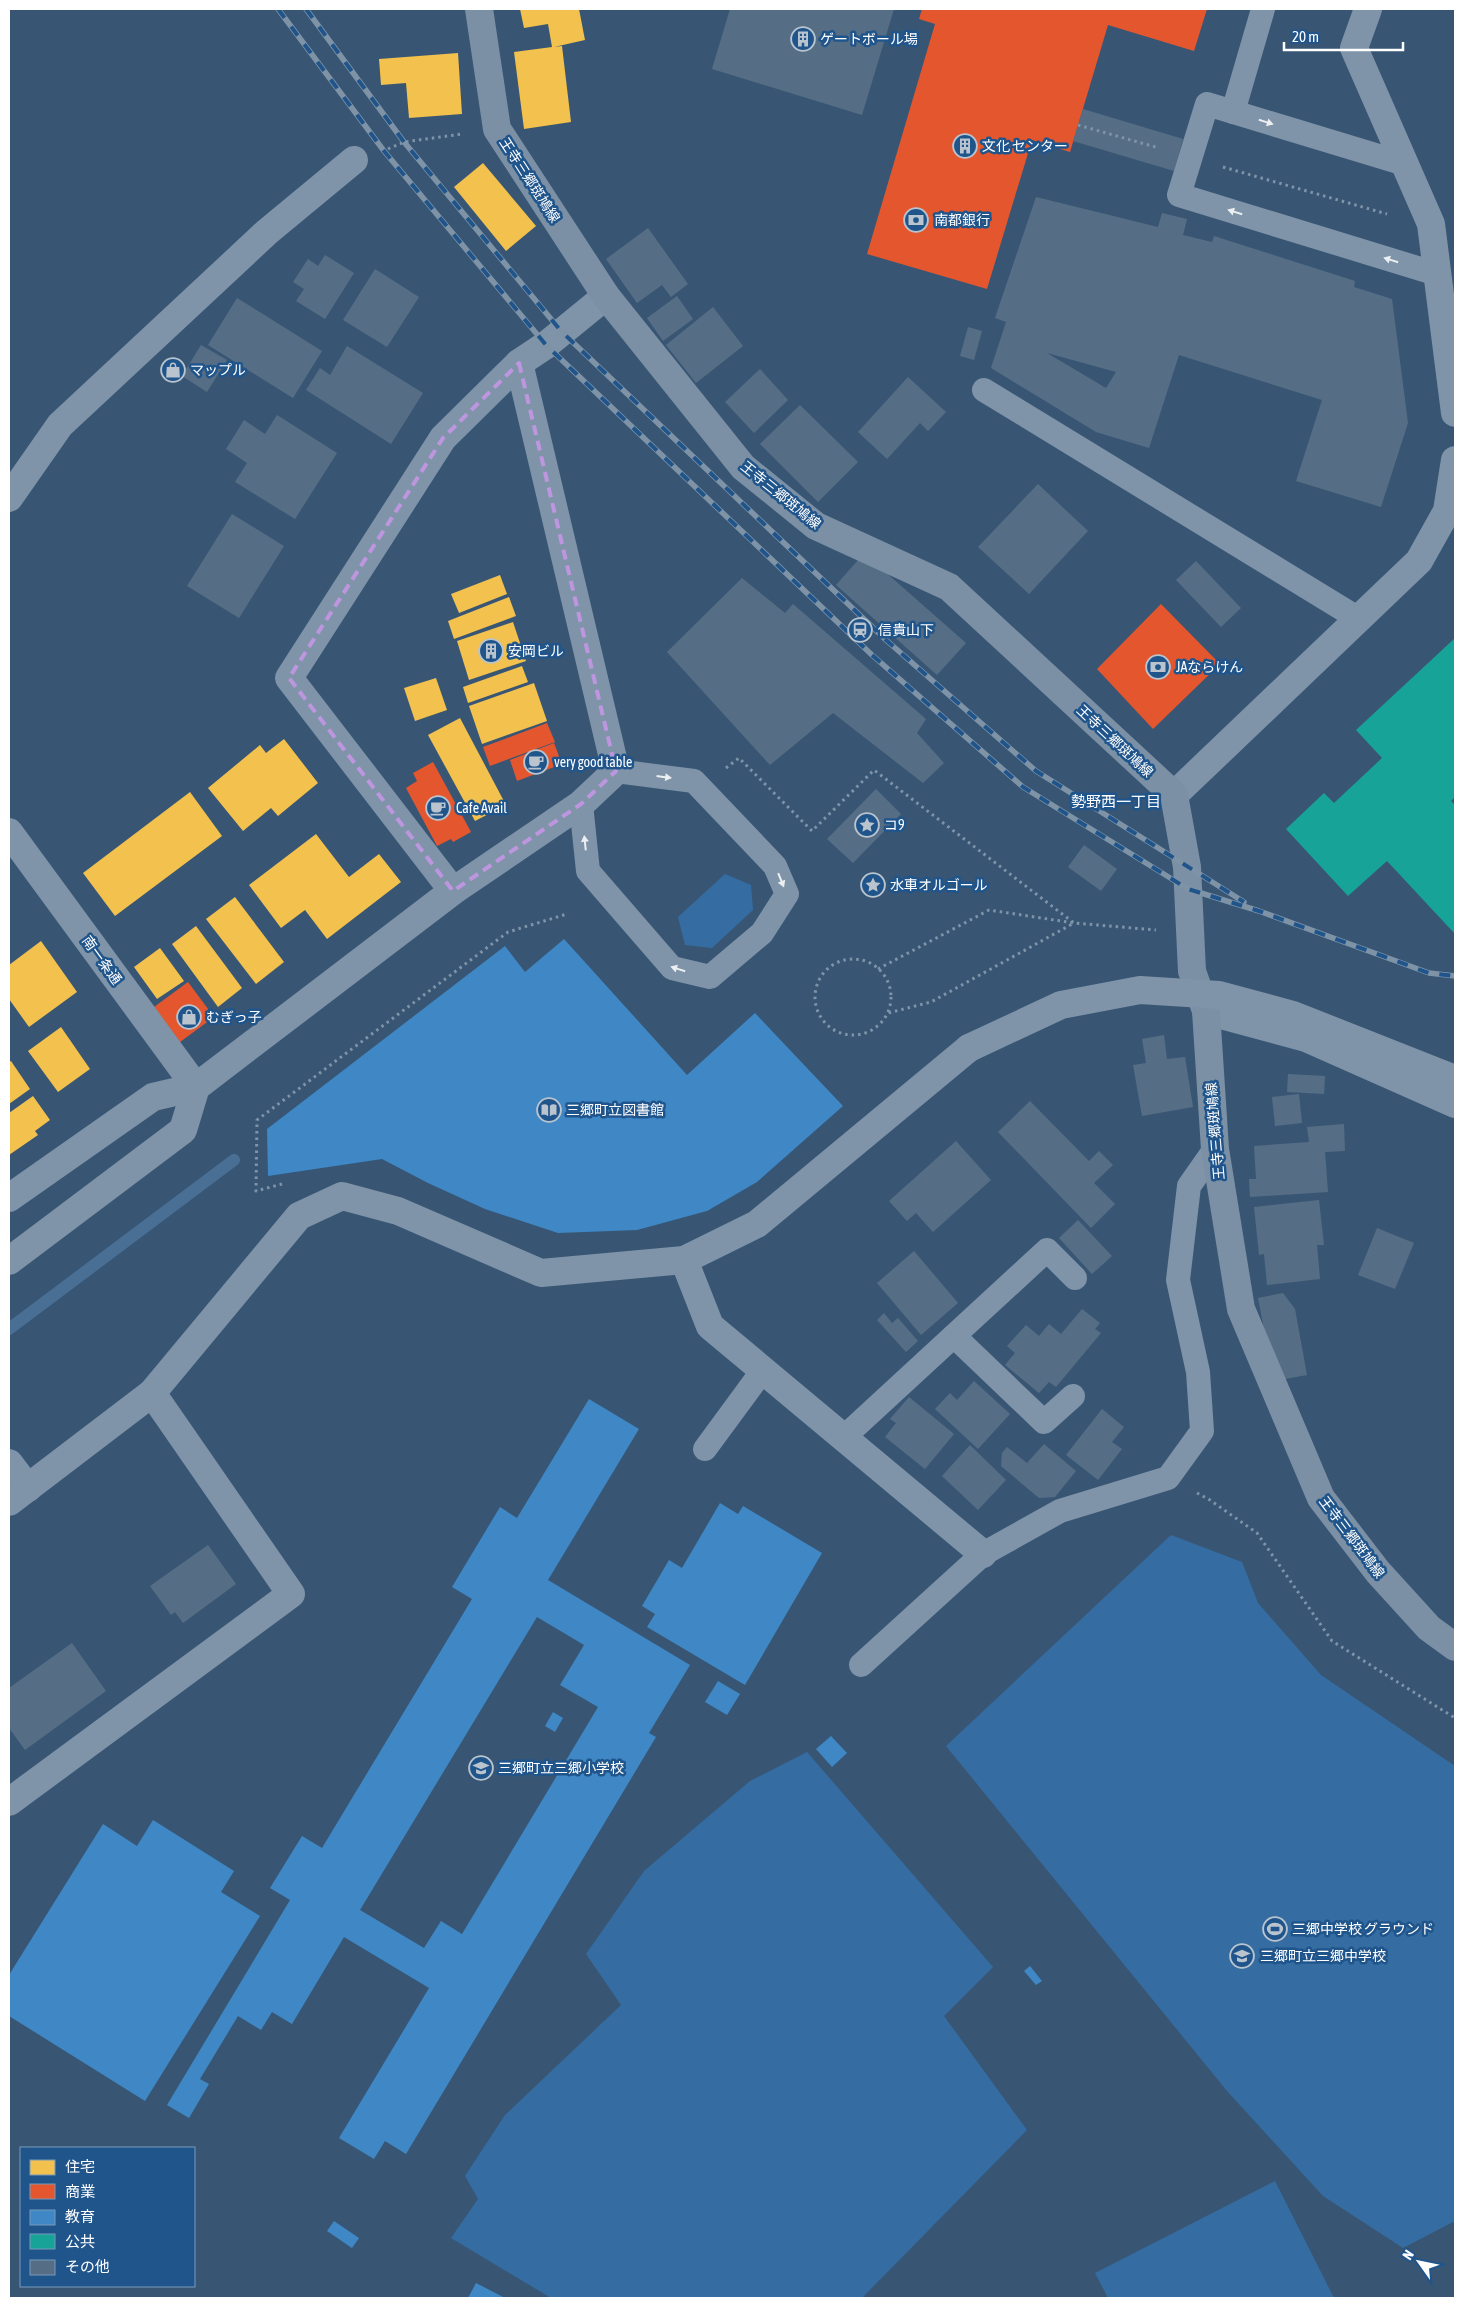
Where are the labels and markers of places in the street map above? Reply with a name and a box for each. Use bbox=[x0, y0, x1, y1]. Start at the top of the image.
building icon: ゲートボール場 bbox=[790, 26, 816, 52]
place label: ゲートボール場 bbox=[820, 31, 918, 47]
building icon: 文化 センター bbox=[952, 133, 978, 159]
place label: 文化 センター bbox=[982, 138, 1068, 154]
bank icon: 南都銀行 bbox=[903, 207, 929, 233]
place label: 南都銀行 bbox=[934, 212, 990, 228]
shop icon: マップル bbox=[160, 357, 186, 383]
place label: マップル bbox=[190, 362, 246, 378]
station icon: 信貴山下 bbox=[847, 617, 873, 643]
place label: 信貴山下 bbox=[878, 622, 934, 638]
building icon: 安岡ビル bbox=[478, 638, 504, 664]
place label: 安岡ビル bbox=[508, 643, 564, 659]
bank icon: JAならけん bbox=[1145, 654, 1171, 680]
place label: JAならけん bbox=[1176, 659, 1243, 675]
cafe icon: very good table bbox=[523, 749, 549, 775]
place label: very good table bbox=[554, 754, 632, 770]
cafe icon: Cafe Avail bbox=[425, 795, 451, 821]
place label: Cafe Avail bbox=[456, 800, 507, 816]
place icon: コ9 bbox=[854, 812, 880, 838]
place label: コ9 bbox=[884, 817, 905, 833]
place icon: 水車オルゴール bbox=[860, 872, 886, 898]
place label: 水車オルゴール bbox=[890, 877, 988, 893]
shop icon: むぎっ子 bbox=[176, 1004, 202, 1030]
place label: むぎっ子 bbox=[206, 1009, 261, 1025]
library icon: 三郷町立図書館 bbox=[536, 1097, 562, 1123]
place label: 三郷町立図書館 bbox=[566, 1102, 664, 1118]
school or university icon: 三郷町立三郷小学校 bbox=[468, 1755, 494, 1781]
place label: 三郷町立三郷小学校 bbox=[498, 1760, 624, 1776]
sports icon: 三郷中学校 グラウンド bbox=[1262, 1916, 1288, 1942]
place label: 三郷中学校 グラウンド bbox=[1292, 1921, 1434, 1937]
school or university icon: 三郷町立三郷中学校 bbox=[1229, 1943, 1255, 1969]
place label: 三郷町立三郷中学校 bbox=[1260, 1948, 1386, 1964]

